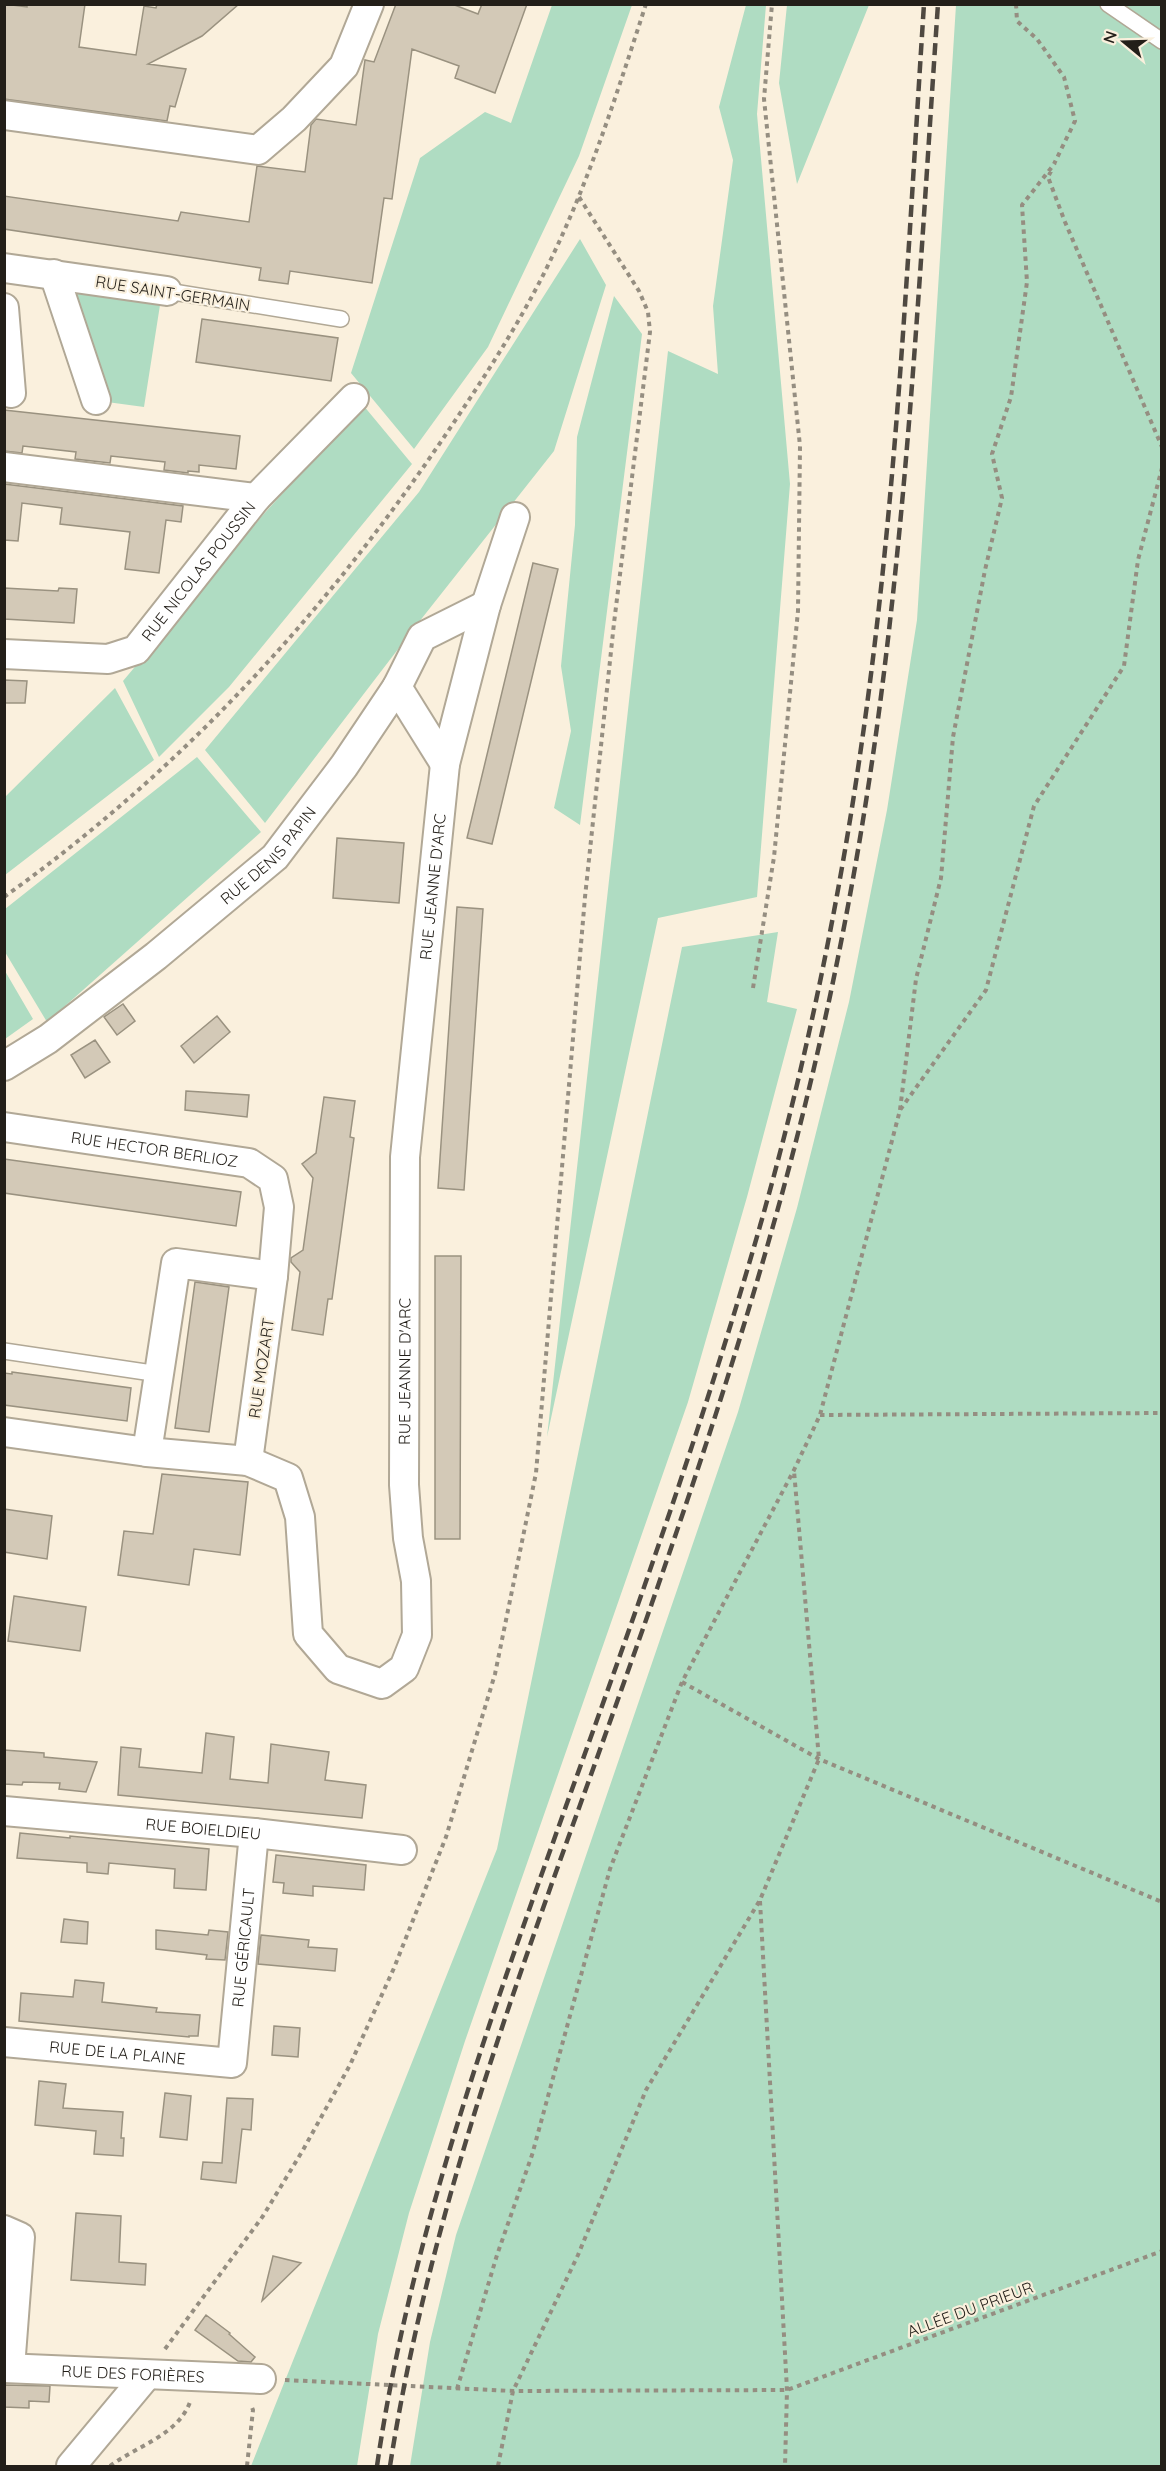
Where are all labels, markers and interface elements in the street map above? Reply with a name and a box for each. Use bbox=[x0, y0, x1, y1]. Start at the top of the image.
north arrow bbox=[1094, 12, 1154, 72]
text: N bbox=[1098, 28, 1121, 46]
street label: RUE SAINT-GERMAIN bbox=[94, 271, 252, 315]
street label: RUE NICOLAS POUSSIN bbox=[137, 497, 260, 645]
street label: RUE DENIS PAPIN bbox=[216, 802, 320, 908]
street label: RUE JEANNE D'ARC bbox=[415, 813, 450, 961]
street label: RUE HECTOR BERLIOZ bbox=[70, 1127, 239, 1171]
street label: RUE JEANNE D'ARC bbox=[394, 1298, 415, 1445]
street label: RUE MOZART bbox=[244, 1316, 278, 1420]
street label: RUE BOIELDIEU bbox=[145, 1813, 262, 1844]
street label: RUE GÉRICAULT bbox=[227, 1887, 259, 2008]
street label: RUE DE LA PLAINE bbox=[48, 2036, 187, 2069]
street label: ALLÉE DU PRIEUR bbox=[904, 2277, 1036, 2341]
street label: RUE DES FORIÈRES bbox=[61, 2360, 205, 2387]

